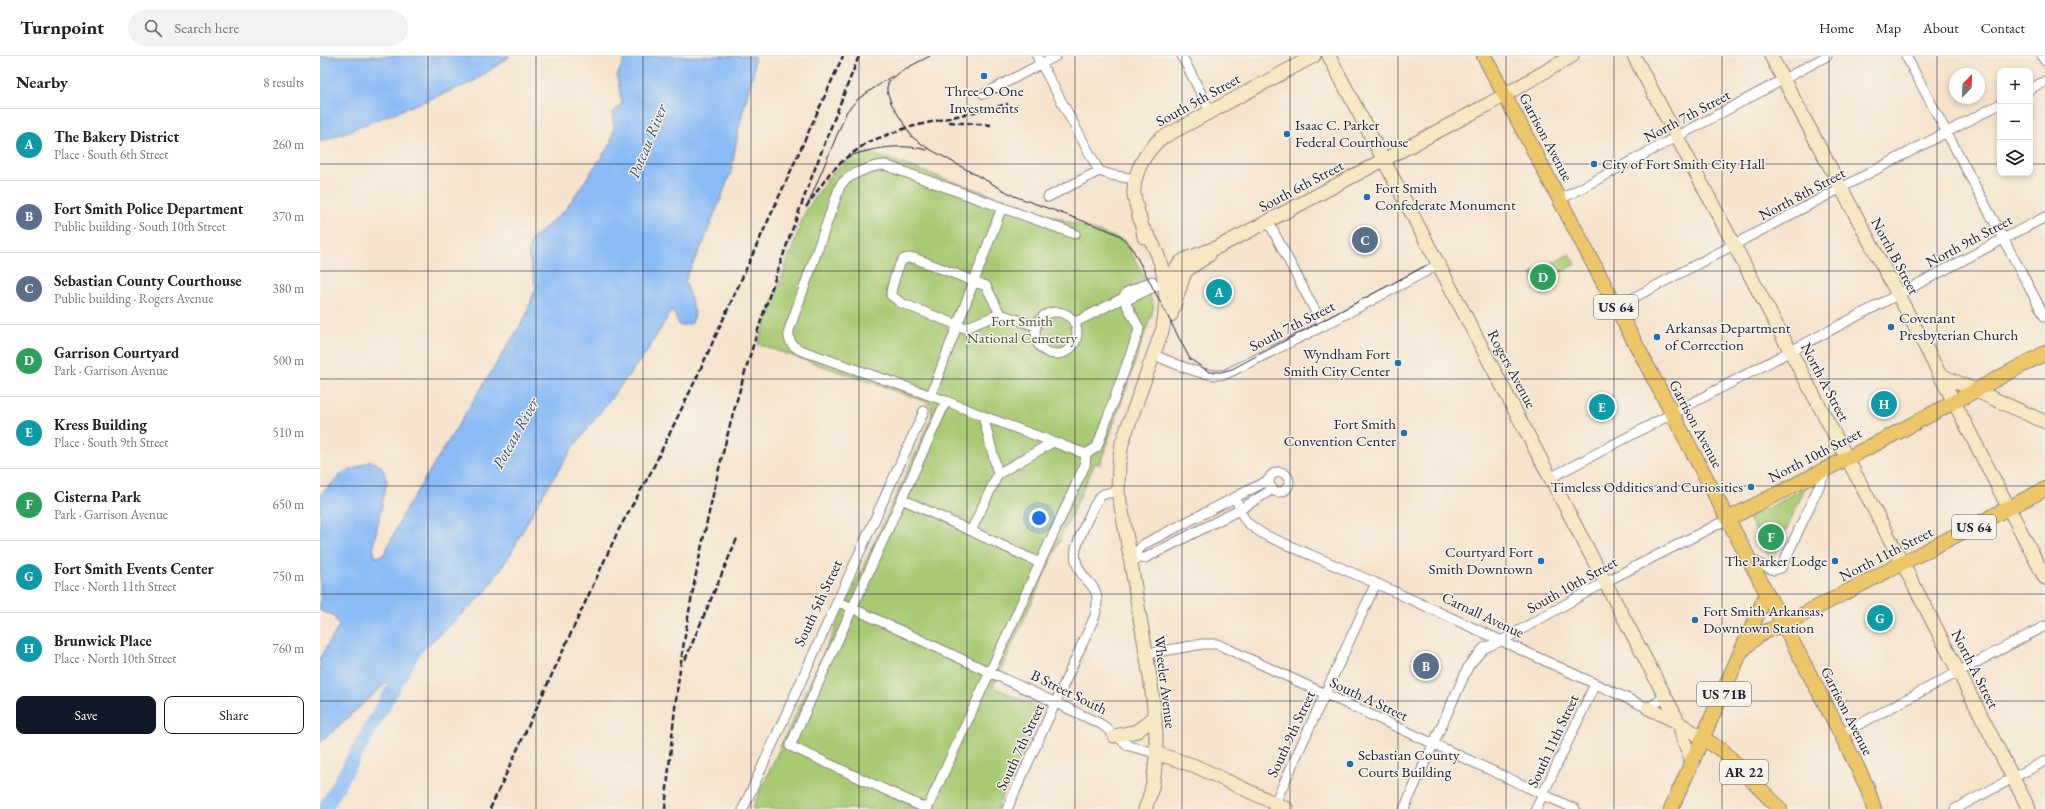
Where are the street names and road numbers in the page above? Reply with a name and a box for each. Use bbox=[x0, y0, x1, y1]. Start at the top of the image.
street label: South 5th Street bbox=[1152, 68, 1243, 130]
street label: North 7th Street bbox=[1640, 85, 1734, 146]
street label: Garrison Avenue bbox=[1515, 90, 1578, 184]
street label: South 6th Street bbox=[1255, 155, 1347, 216]
street label: North 8th Street bbox=[1755, 163, 1849, 224]
street label: North 9th Street bbox=[1922, 210, 2016, 271]
street label: North B Street bbox=[1867, 214, 1924, 298]
road number: US 64 bbox=[1594, 295, 1638, 319]
street label: South 7th Street bbox=[1246, 296, 1338, 355]
street label: Rogers Avenue bbox=[1484, 326, 1541, 411]
street label: North A Street bbox=[1797, 339, 1854, 424]
street label: Garrison Avenue bbox=[1665, 377, 1728, 471]
street label: North 10th Street bbox=[1765, 423, 1865, 486]
road number: US 64 bbox=[1952, 515, 1996, 539]
street label: North 11th Street bbox=[1836, 522, 1936, 585]
street label: South 10th Street bbox=[1523, 552, 1621, 617]
street label: South 5th Street bbox=[789, 556, 846, 649]
street label: Carnall Avenue bbox=[1439, 587, 1528, 642]
street label: North A Street bbox=[1947, 626, 2004, 712]
street label: Wheeler Avenue bbox=[1150, 634, 1181, 730]
street label: Garrison Avenue bbox=[1817, 663, 1878, 758]
street label: B Street South bbox=[1028, 665, 1111, 718]
street label: South A Street bbox=[1327, 672, 1412, 725]
road number: US 71B bbox=[1697, 682, 1751, 706]
street label: South 9th Street bbox=[1262, 687, 1319, 780]
street label: South 11th Street bbox=[1523, 691, 1583, 790]
street label: South 7th Street bbox=[991, 700, 1048, 793]
road number: AR 22 bbox=[1720, 760, 1768, 784]

